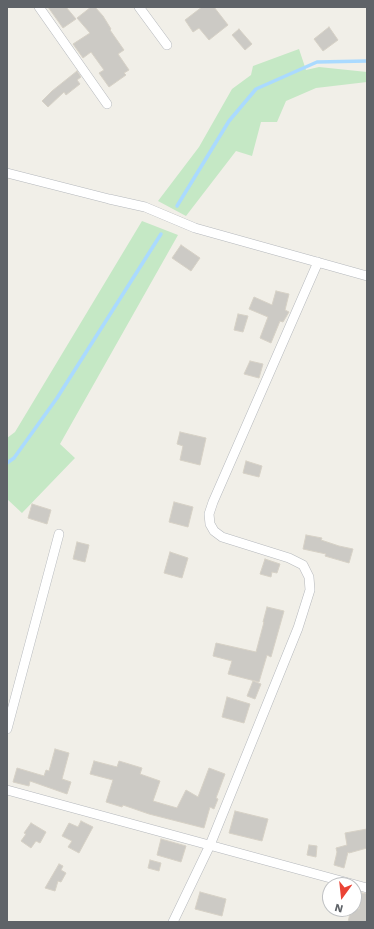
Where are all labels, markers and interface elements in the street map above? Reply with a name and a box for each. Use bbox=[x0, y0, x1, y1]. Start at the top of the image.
north arrow bbox=[322, 877, 362, 917]
text: N bbox=[333, 901, 345, 915]

